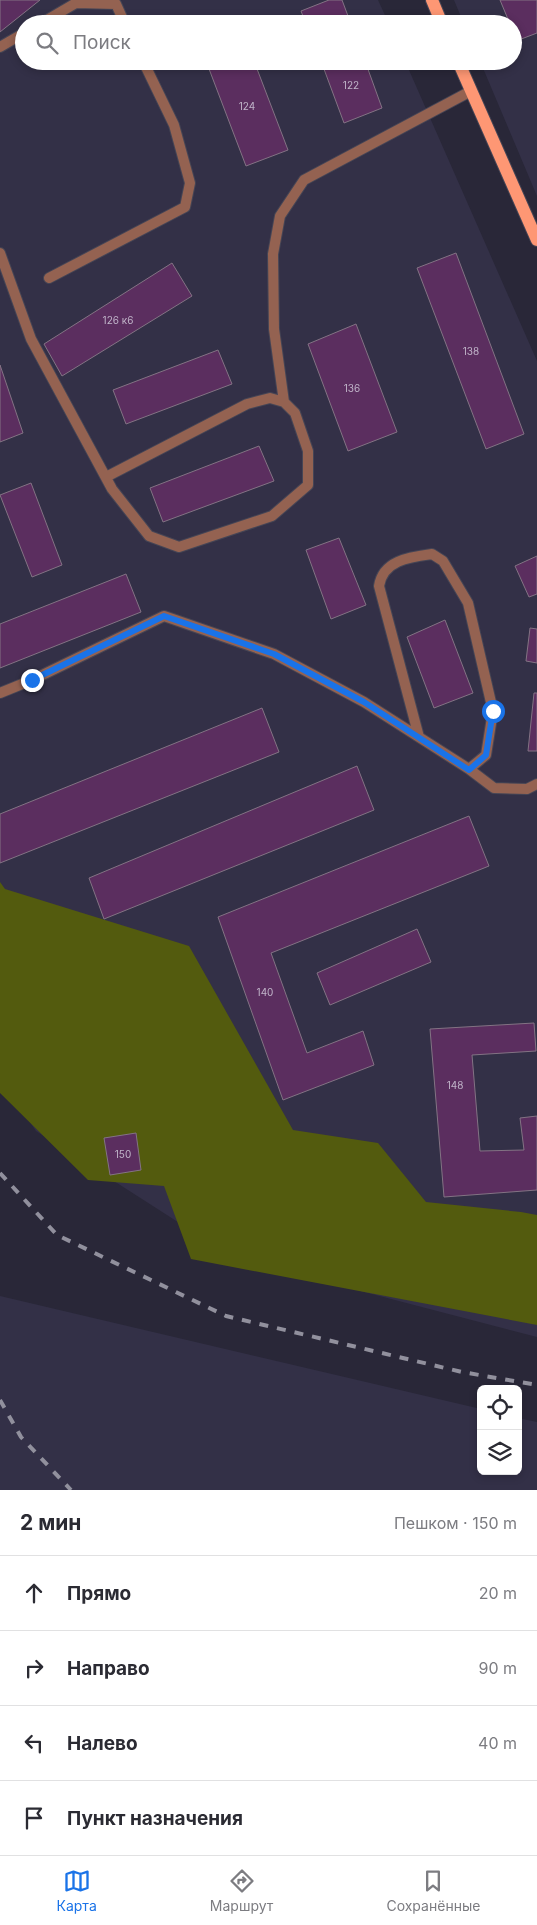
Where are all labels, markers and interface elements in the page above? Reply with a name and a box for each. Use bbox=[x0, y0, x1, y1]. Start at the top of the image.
search box bbox=[15, 15, 522, 70]
icon: search bbox=[33, 29, 61, 57]
text: Поиск bbox=[73, 31, 131, 54]
house number: 122 bbox=[343, 79, 359, 91]
house number: 124 bbox=[239, 100, 255, 112]
house number: 126 к6 bbox=[103, 314, 133, 326]
house number: 138 bbox=[463, 345, 479, 357]
house number: 136 bbox=[344, 382, 360, 394]
route end bbox=[21, 669, 44, 692]
route start bbox=[482, 700, 505, 723]
house number: 140 bbox=[257, 986, 273, 998]
house number: 148 bbox=[447, 1079, 463, 1091]
house number: 150 bbox=[115, 1148, 131, 1160]
map controls bbox=[477, 1385, 522, 1475]
button: locate bbox=[477, 1385, 522, 1430]
button: layers bbox=[477, 1430, 522, 1475]
text: 2 мин bbox=[20, 1510, 81, 1535]
text: Пешком · 150 m bbox=[394, 1513, 517, 1533]
icon: ahead bbox=[20, 1579, 48, 1607]
text: Прямо bbox=[67, 1582, 131, 1605]
text: 20 m bbox=[479, 1583, 517, 1603]
icon: right bbox=[20, 1654, 48, 1682]
text: Направо bbox=[67, 1657, 150, 1680]
text: 90 m bbox=[478, 1658, 517, 1678]
icon: left bbox=[20, 1729, 48, 1757]
text: Налево bbox=[67, 1732, 138, 1755]
text: 40 m bbox=[478, 1733, 517, 1753]
icon: arrive bbox=[20, 1804, 48, 1832]
text: Пункт назначения bbox=[67, 1807, 243, 1830]
tab: Карта bbox=[57, 1867, 97, 1914]
tab: Маршрут bbox=[210, 1867, 273, 1914]
tab: Сохранённые bbox=[386, 1867, 480, 1914]

